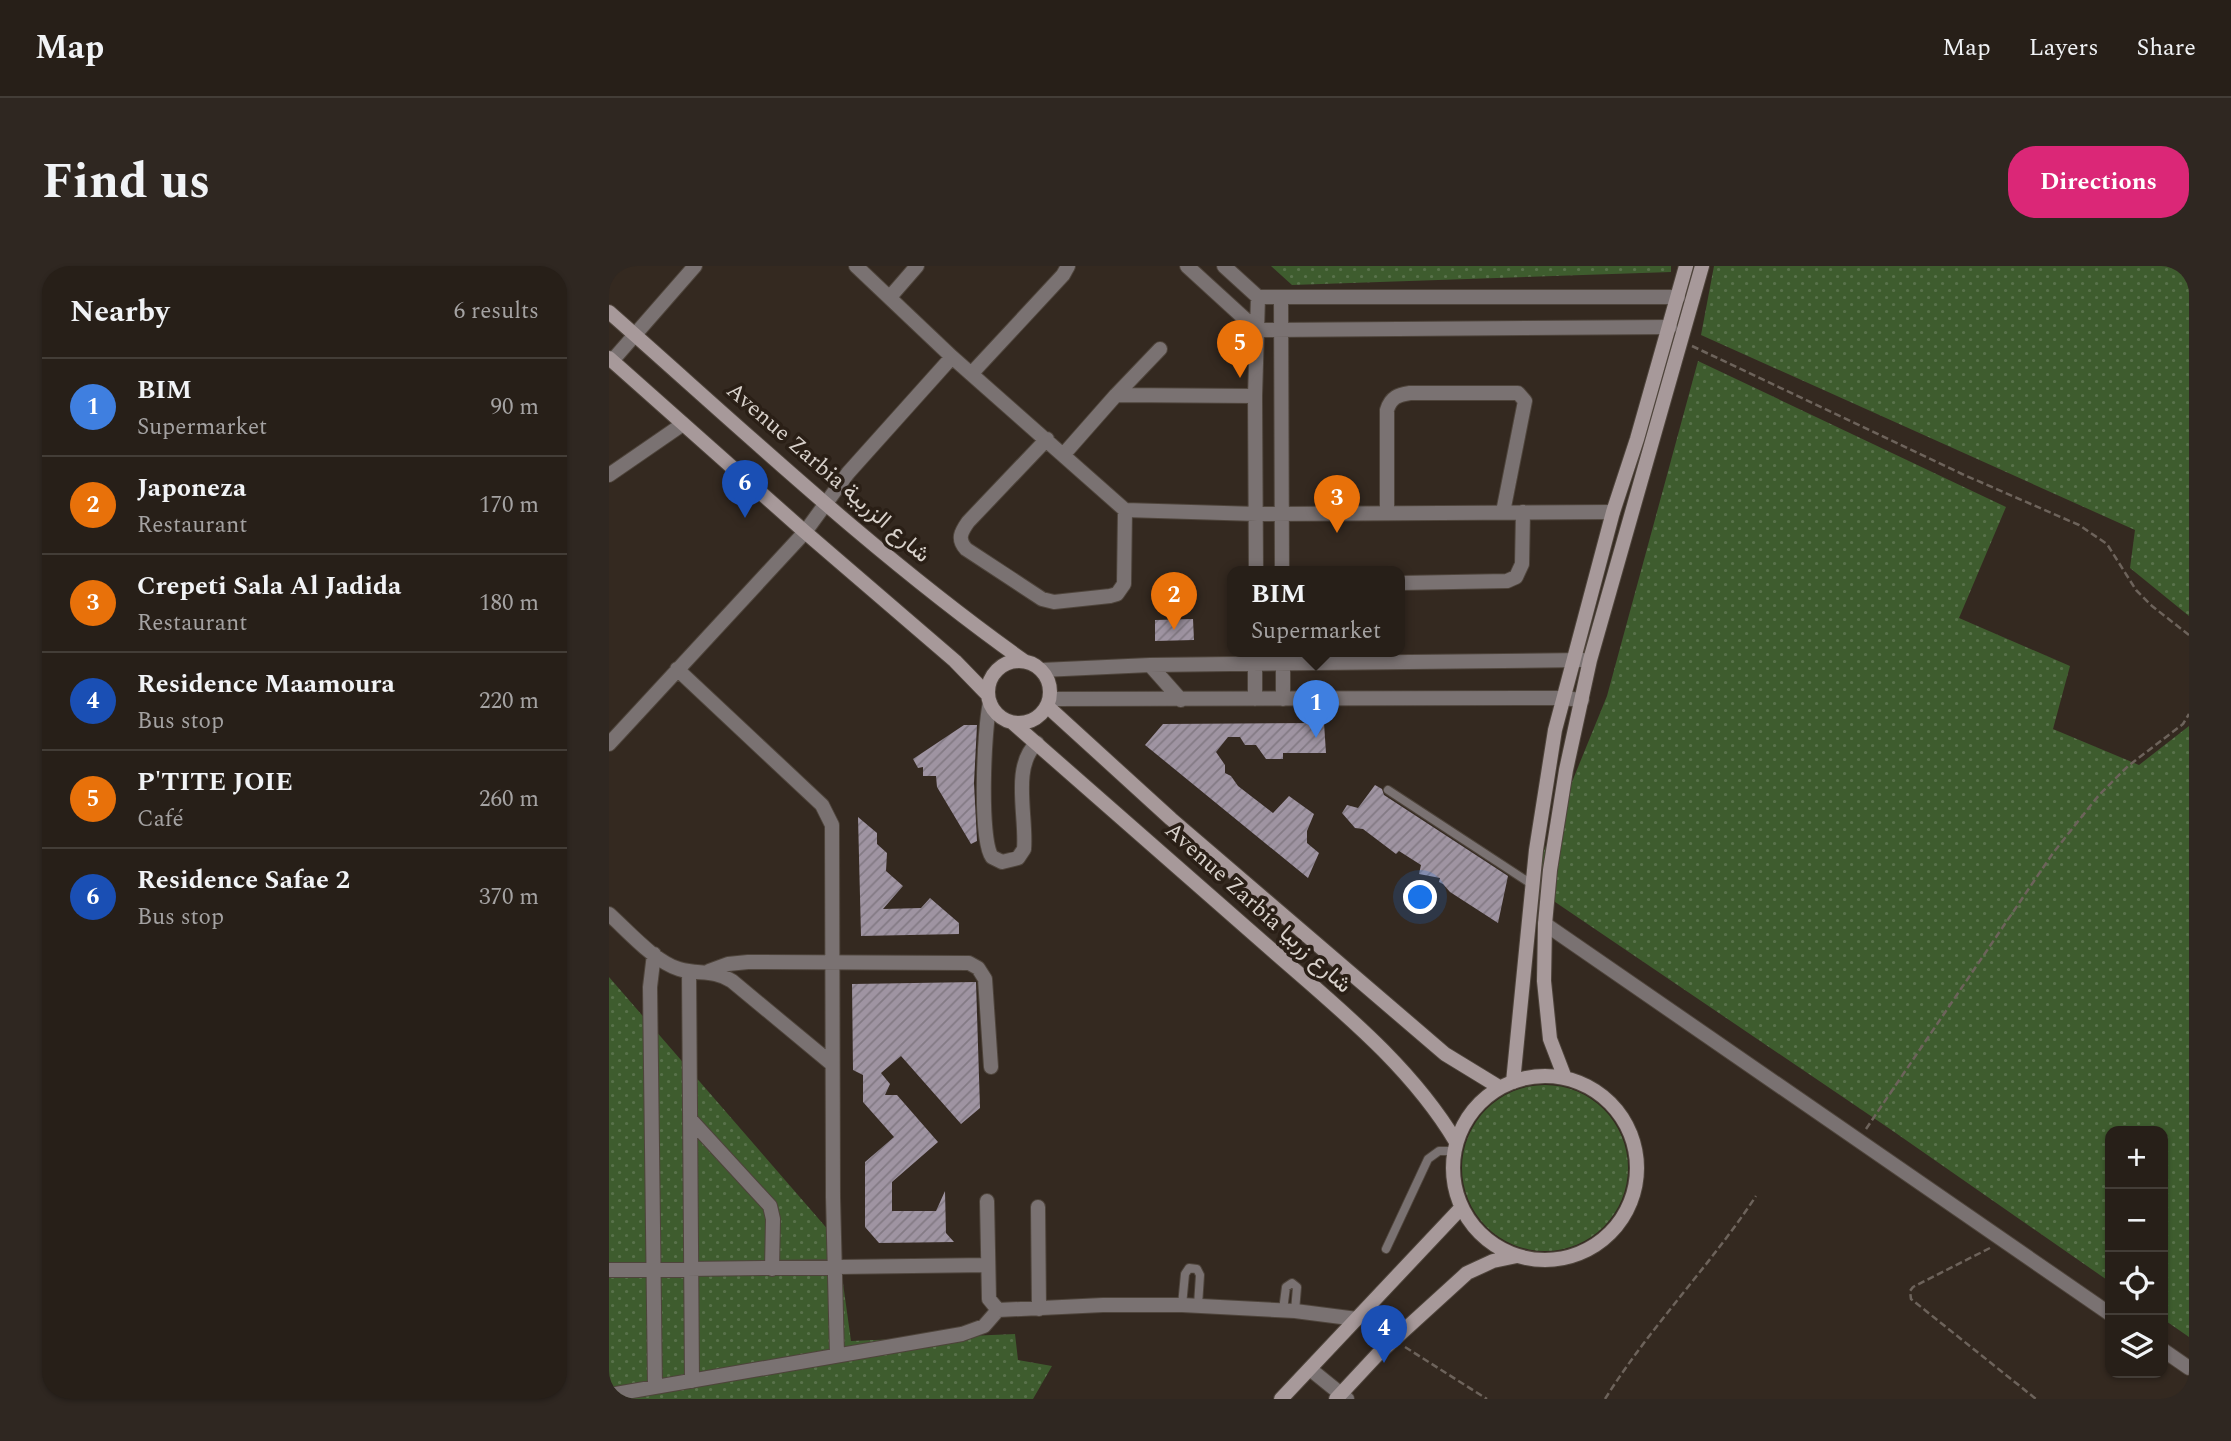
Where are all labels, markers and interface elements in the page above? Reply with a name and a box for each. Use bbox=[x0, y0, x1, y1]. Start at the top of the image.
text: Map bbox=[35, 23, 104, 73]
text: Map bbox=[1942, 30, 1991, 66]
text: Layers bbox=[2029, 30, 2099, 66]
text: Share bbox=[2137, 30, 2196, 66]
text: Find us bbox=[42, 145, 210, 220]
button: Directions bbox=[2008, 146, 2189, 218]
text: Nearby bbox=[70, 289, 169, 335]
text: 6 results bbox=[454, 294, 539, 329]
pin: 5 bbox=[1217, 320, 1263, 378]
text: BIM bbox=[137, 370, 192, 410]
street label: Avenue Zarbia شارع الزربية bbox=[718, 374, 938, 572]
text: 1 bbox=[87, 390, 99, 425]
text: 90 m bbox=[490, 390, 539, 425]
text: Supermarket bbox=[137, 410, 267, 445]
pin: 6 bbox=[722, 460, 768, 518]
text: Japoneza bbox=[137, 468, 246, 508]
pin: 3 bbox=[1314, 475, 1360, 533]
text: 2 bbox=[87, 488, 99, 523]
text: 170 m bbox=[479, 488, 539, 523]
text: Restaurant bbox=[137, 508, 247, 543]
text: Crepeti Sala Al Jadida bbox=[137, 566, 402, 606]
popup bbox=[1227, 566, 1405, 657]
pin: 2 bbox=[1151, 572, 1197, 630]
text: BIM bbox=[1251, 574, 1306, 614]
text: 3 bbox=[87, 586, 99, 621]
text: 180 m bbox=[479, 586, 539, 621]
text: Restaurant bbox=[137, 606, 247, 641]
text: Supermarket bbox=[1251, 614, 1381, 649]
text: Residence Maamoura bbox=[137, 664, 395, 704]
pin: 1 bbox=[1293, 680, 1339, 738]
text: 4 bbox=[87, 684, 99, 719]
text: 220 m bbox=[479, 684, 539, 719]
text: Bus stop bbox=[137, 704, 224, 739]
text: P'TITE JOIE bbox=[137, 762, 293, 802]
text: 5 bbox=[87, 782, 99, 817]
text: 260 m bbox=[479, 782, 539, 817]
text: Café bbox=[137, 802, 184, 837]
street label: Avenue Zarbia شارع زربيا bbox=[1156, 814, 1360, 1002]
text: Residence Safae 2 bbox=[137, 860, 350, 900]
text: 6 bbox=[87, 880, 99, 915]
text: 370 m bbox=[479, 880, 539, 915]
your location bbox=[1403, 880, 1437, 914]
text: Bus stop bbox=[137, 900, 224, 935]
map controls bbox=[2105, 1126, 2168, 1378]
button: + bbox=[2105, 1126, 2168, 1189]
button: − bbox=[2105, 1189, 2168, 1252]
button: locate bbox=[2105, 1252, 2168, 1315]
pin: 4 bbox=[1361, 1305, 1407, 1363]
button: layers bbox=[2105, 1315, 2168, 1378]

